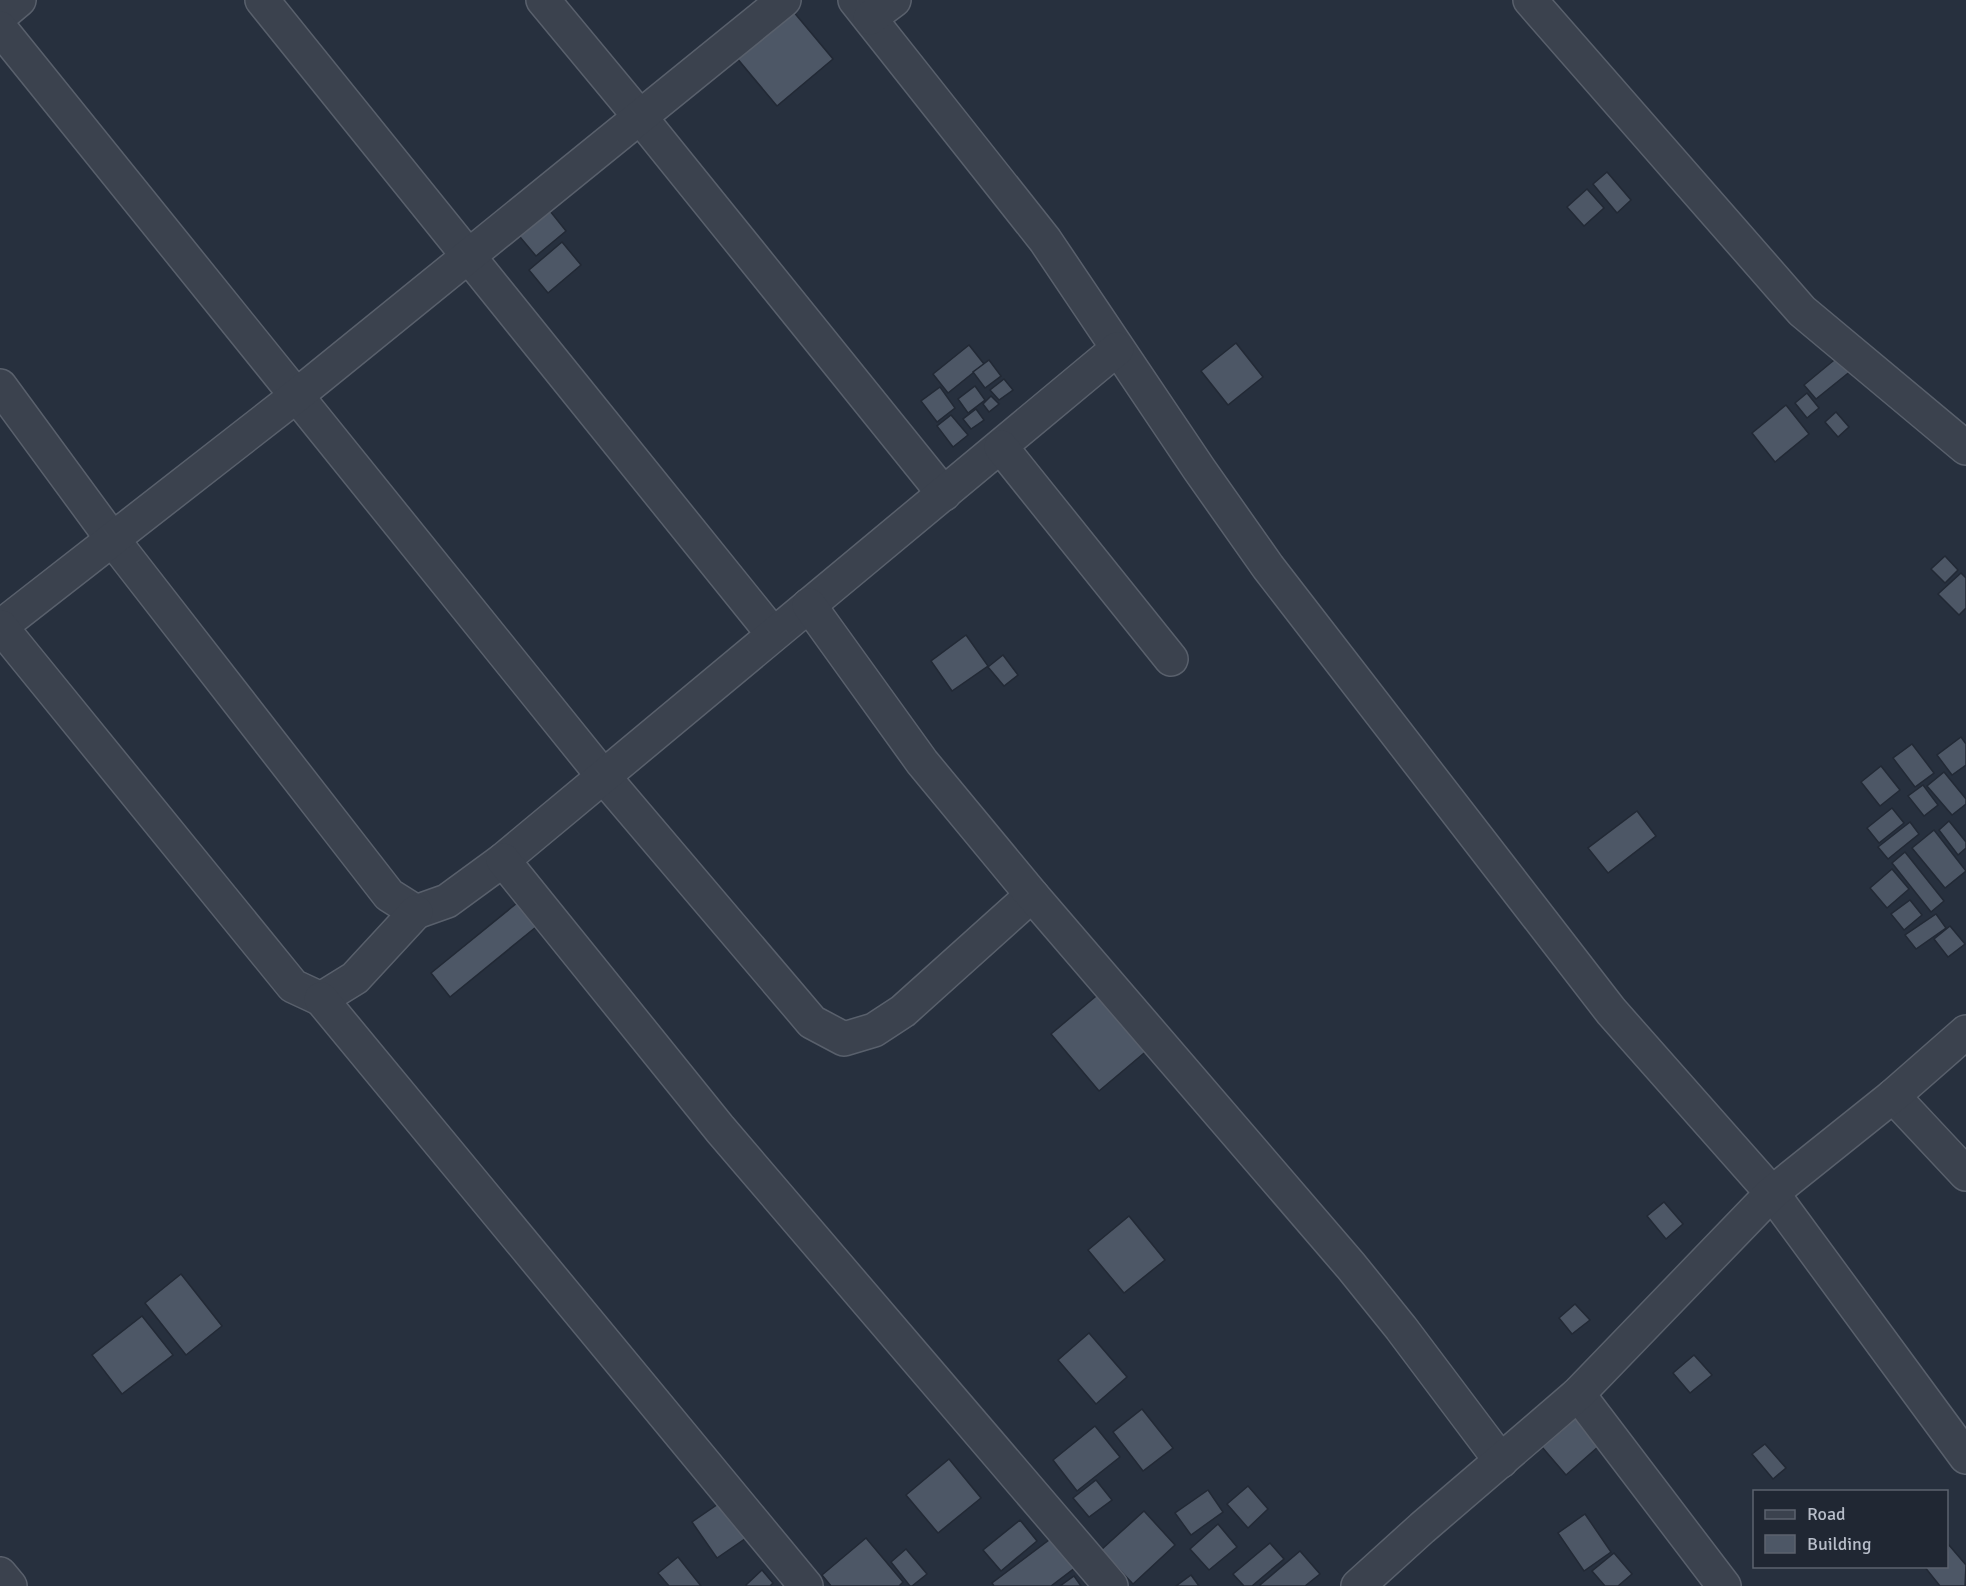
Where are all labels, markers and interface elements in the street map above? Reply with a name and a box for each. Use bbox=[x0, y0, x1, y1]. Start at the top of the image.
legend bbox=[1753, 1490, 1948, 1568]
text: Road bbox=[1807, 1503, 1846, 1525]
text: Building bbox=[1807, 1533, 1871, 1555]

